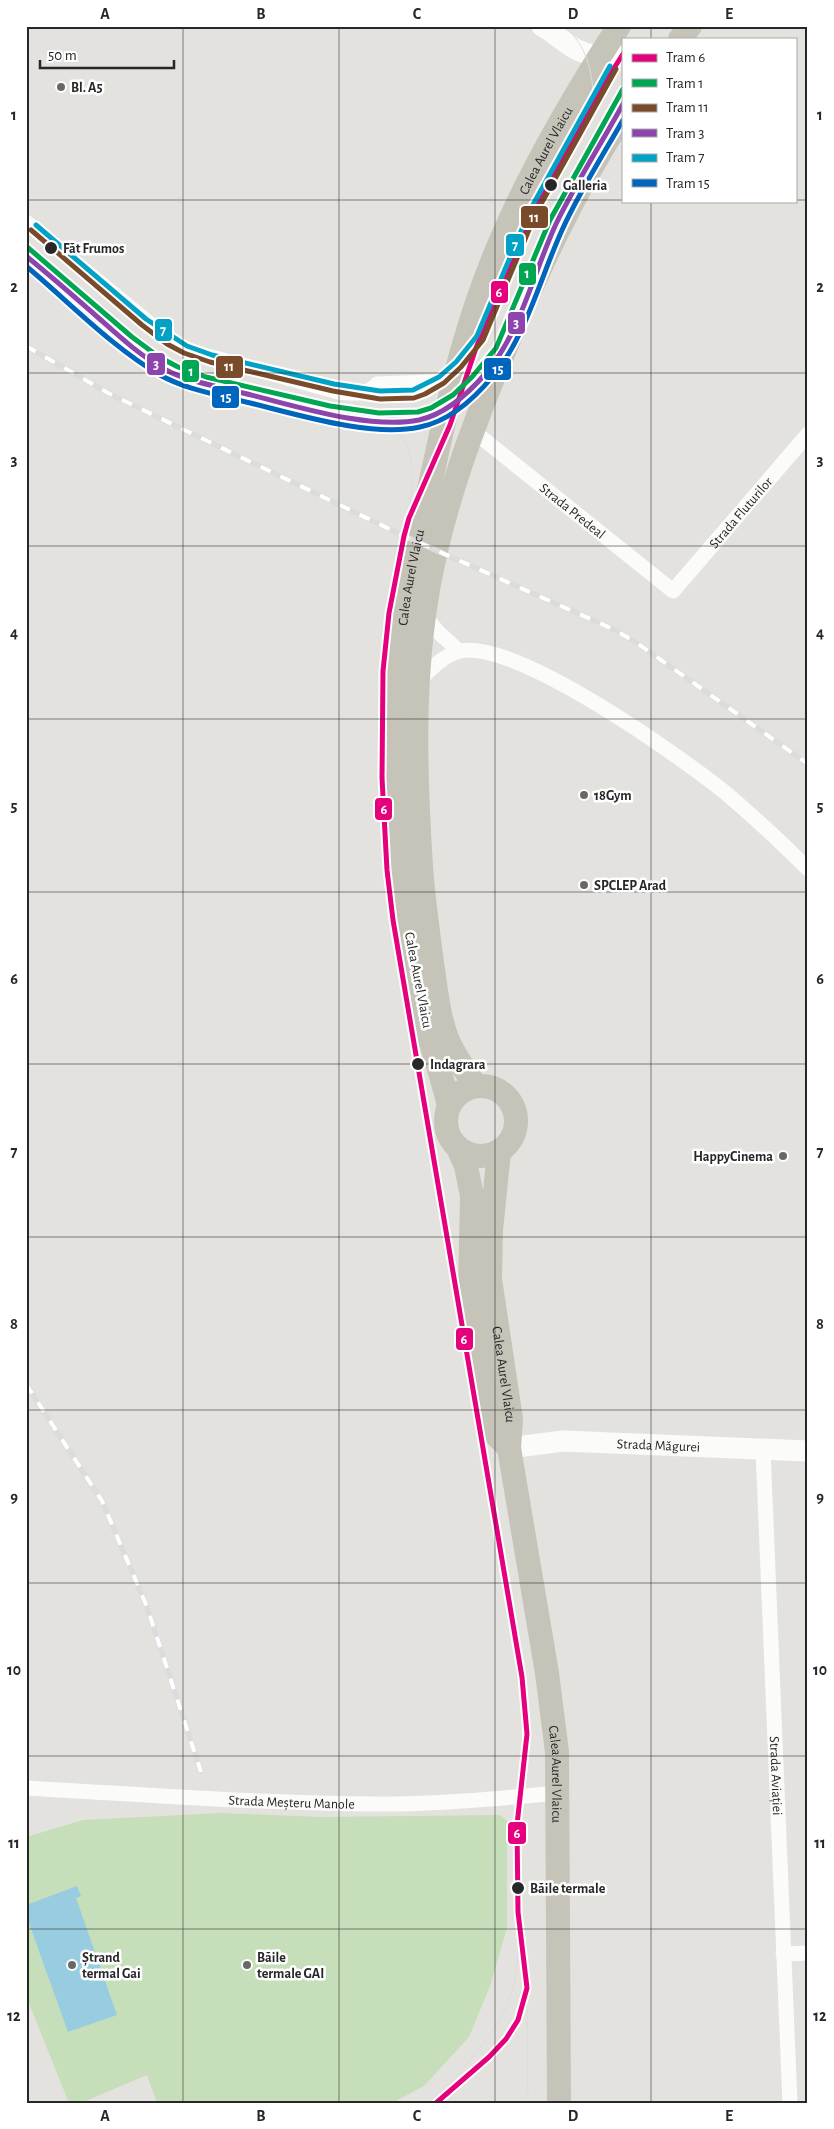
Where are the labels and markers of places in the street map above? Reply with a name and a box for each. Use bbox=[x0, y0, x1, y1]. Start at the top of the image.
marker: Bl. A5 bbox=[55, 81, 67, 93]
place label: Bl. A5 bbox=[71, 81, 103, 95]
marker: Galleria bbox=[543, 177, 559, 193]
place label: Galleria bbox=[563, 179, 607, 193]
marker: Făt Frumos bbox=[43, 240, 59, 256]
place label: Făt Frumos bbox=[63, 242, 124, 256]
marker: 18Gym bbox=[578, 789, 590, 801]
place label: 18Gym bbox=[594, 789, 632, 803]
marker: SPCLEP Arad bbox=[578, 879, 590, 891]
place label: SPCLEP Arad bbox=[594, 879, 667, 893]
marker: Indagrara bbox=[410, 1056, 426, 1072]
place label: Indagrara bbox=[430, 1058, 486, 1072]
place label: HappyCinema bbox=[693, 1150, 773, 1164]
marker: HappyCinema bbox=[777, 1150, 789, 1162]
marker: Băile termale bbox=[510, 1880, 526, 1896]
place label: Băile termale bbox=[530, 1882, 606, 1896]
place label: Ștrand termal Gai bbox=[82, 1951, 141, 1981]
place label: Băile termale GAI bbox=[257, 1951, 324, 1981]
marker: Ștrand termal Gai bbox=[66, 1959, 78, 1971]
marker: Băile termale GAI bbox=[241, 1959, 253, 1971]

